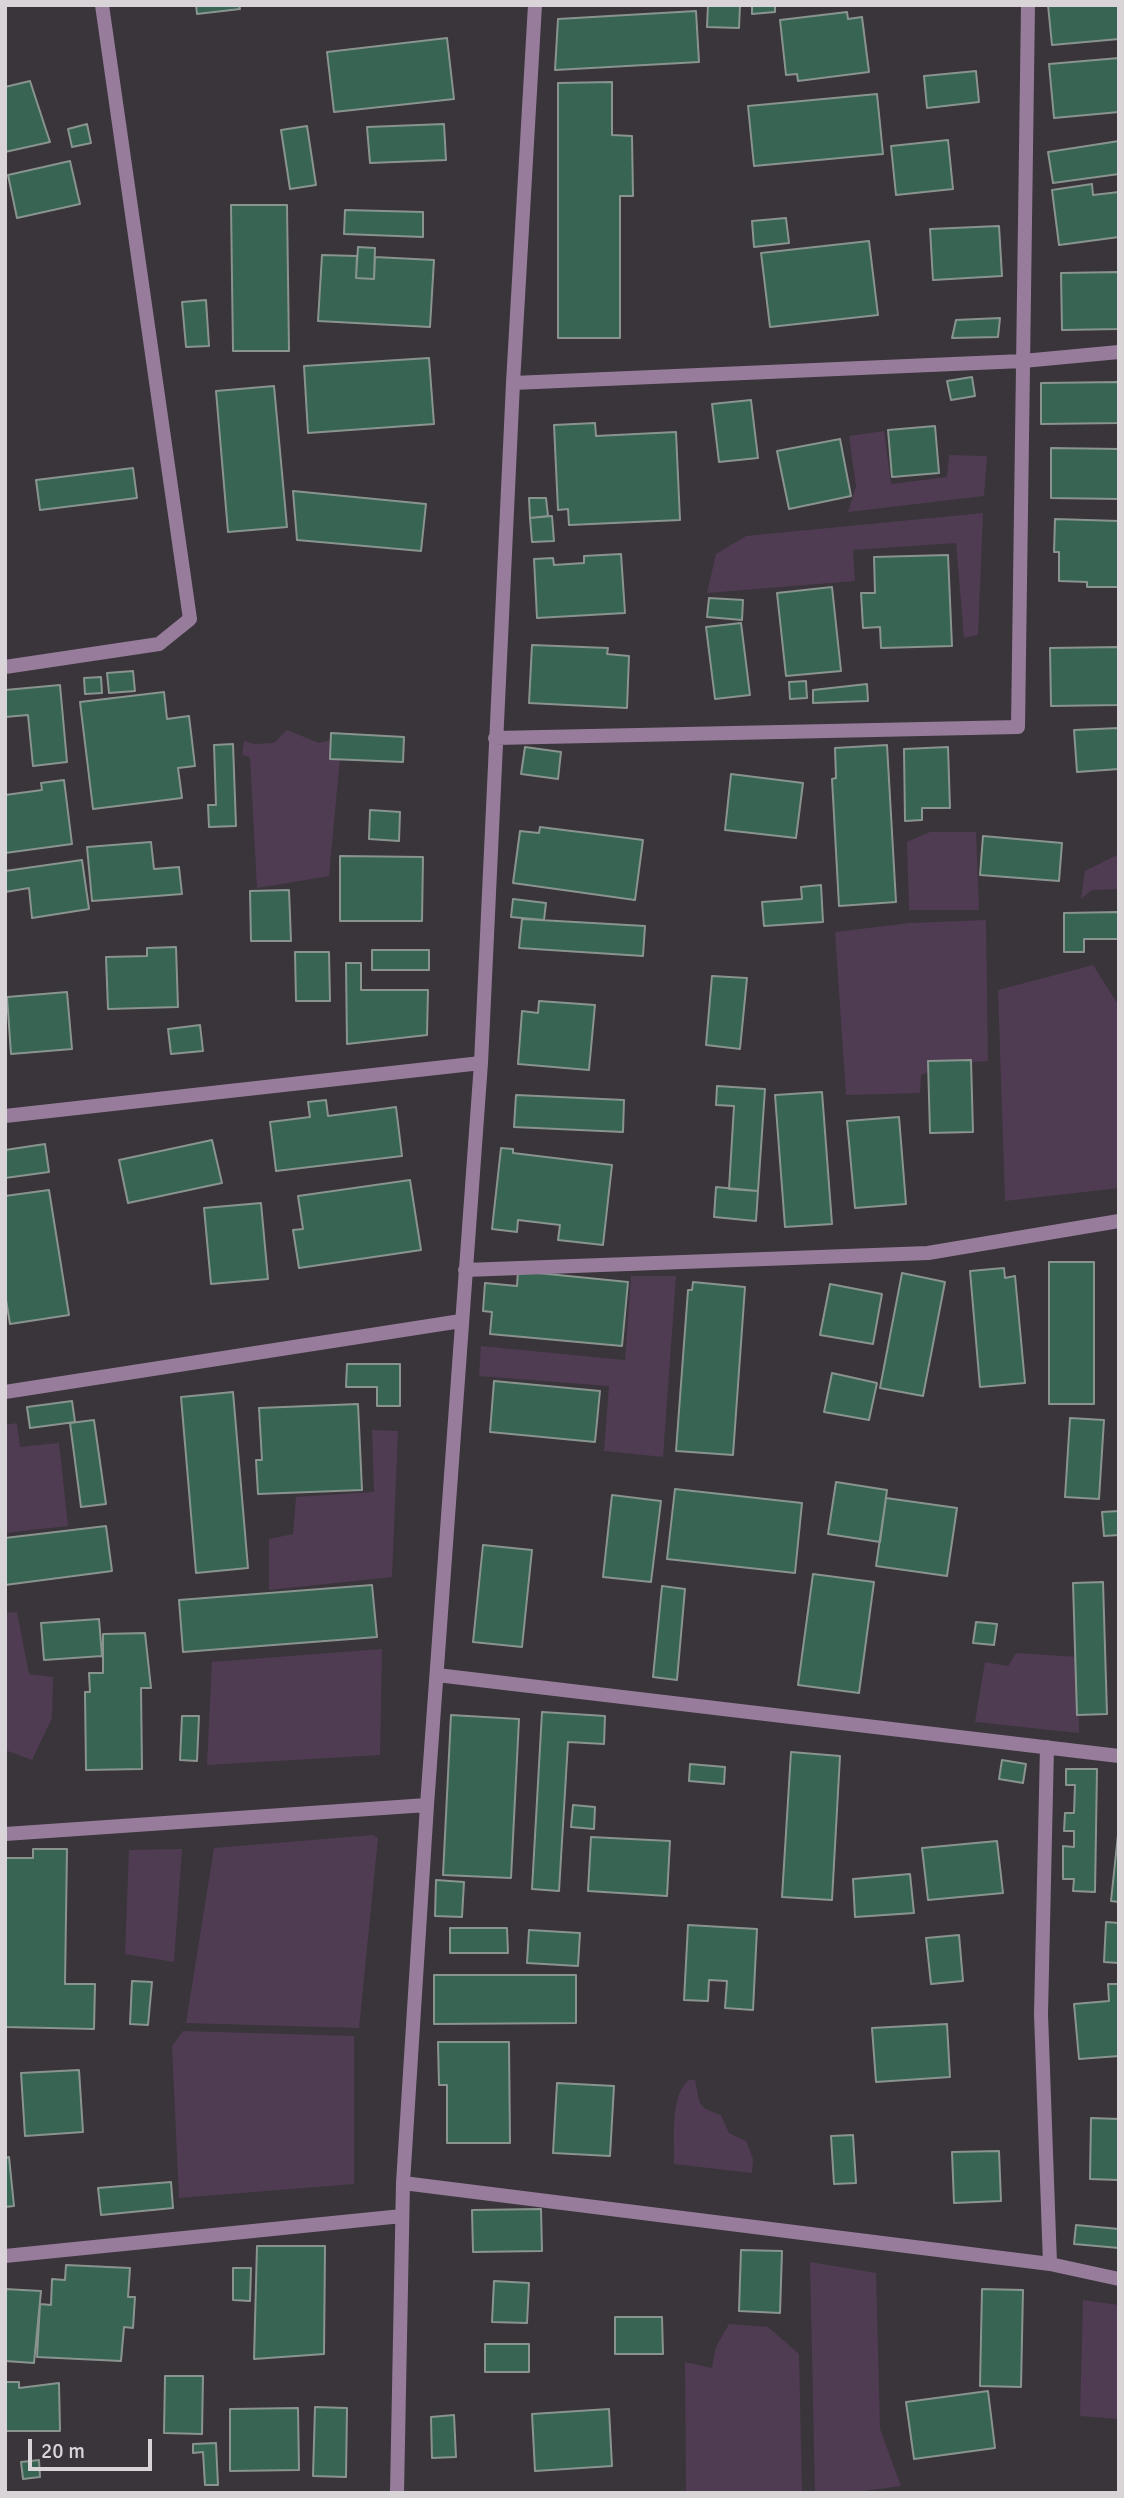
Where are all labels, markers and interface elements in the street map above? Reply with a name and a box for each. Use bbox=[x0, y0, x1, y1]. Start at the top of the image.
scale bar bbox=[32, 2424, 156, 2468]
text: 20 m bbox=[41, 2438, 85, 2464]

